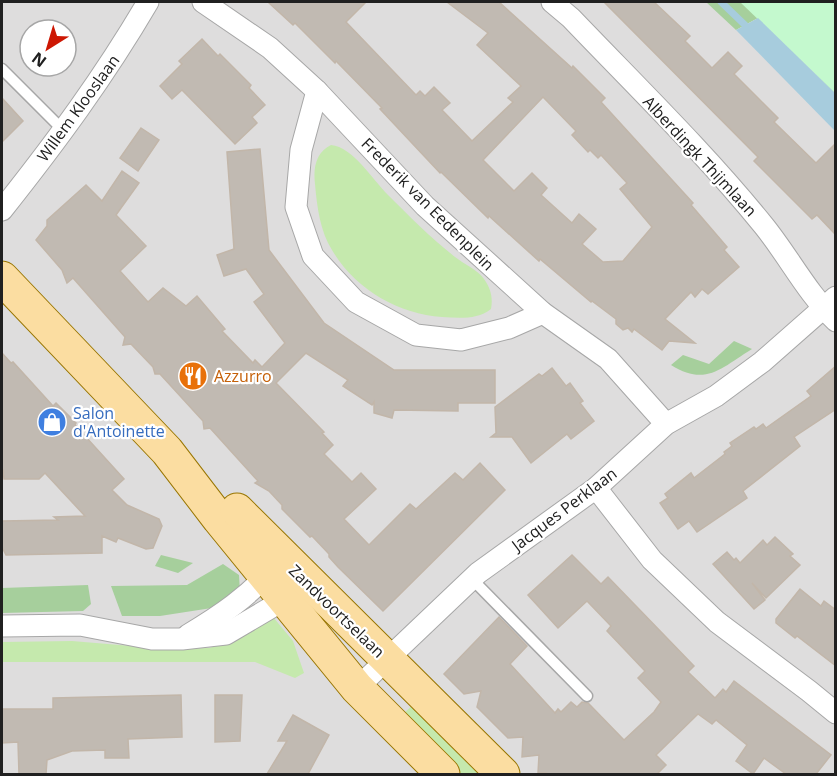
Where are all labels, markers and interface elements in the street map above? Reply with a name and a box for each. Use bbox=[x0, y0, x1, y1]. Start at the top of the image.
north arrow bbox=[18, 18, 78, 78]
text: N bbox=[27, 47, 51, 73]
street label: Willem Klooslaan bbox=[32, 50, 124, 166]
street label: Alberdingk Thijmlaan bbox=[638, 91, 762, 221]
street label: Frederik van Eedenplein bbox=[357, 133, 499, 275]
restaurant icon: Azzurro bbox=[177, 360, 209, 392]
place label: Azzurro bbox=[214, 365, 272, 387]
place label: Salon d'Antoinette bbox=[73, 402, 165, 442]
shop icon: Salon d'Antoinette bbox=[36, 406, 68, 438]
street label: Jacques Perklaan bbox=[505, 462, 621, 557]
street label: Zandvoortselaan bbox=[284, 560, 390, 662]

